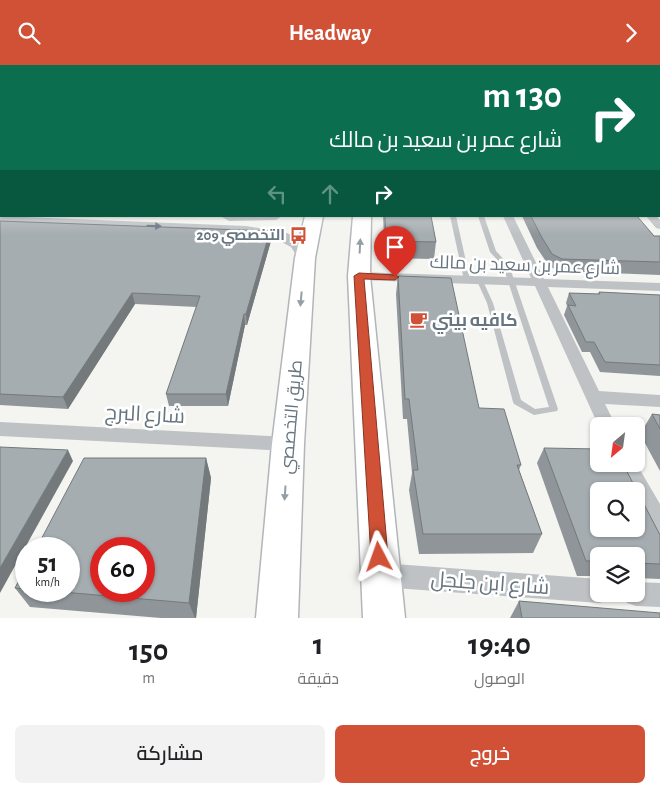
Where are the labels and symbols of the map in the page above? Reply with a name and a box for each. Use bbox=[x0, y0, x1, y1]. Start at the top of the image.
one-way arrow bbox=[146, 222, 162, 230]
bus stop icon: التخصصي 209 bbox=[289, 225, 309, 245]
pin bbox=[374, 226, 416, 277]
place label: التخصصي 209 bbox=[197, 228, 285, 246]
one-way arrow bbox=[357, 238, 365, 254]
street label: شارع عمر بن سعيد بن مالك bbox=[429, 253, 620, 280]
one-way arrow bbox=[297, 291, 305, 307]
cafe icon: كافيه بيني bbox=[408, 310, 428, 330]
place label: كافيه بيني bbox=[432, 312, 518, 335]
street label: طريق التخصصي bbox=[278, 359, 309, 475]
street label: شارع البرج bbox=[104, 402, 186, 430]
north arrow bbox=[590, 417, 645, 473]
one-way arrow bbox=[281, 485, 289, 501]
position arrow bbox=[352, 530, 404, 582]
speed limit sign: 60 bbox=[90, 537, 155, 602]
street label: شارع ابن جلجل bbox=[430, 569, 550, 601]

